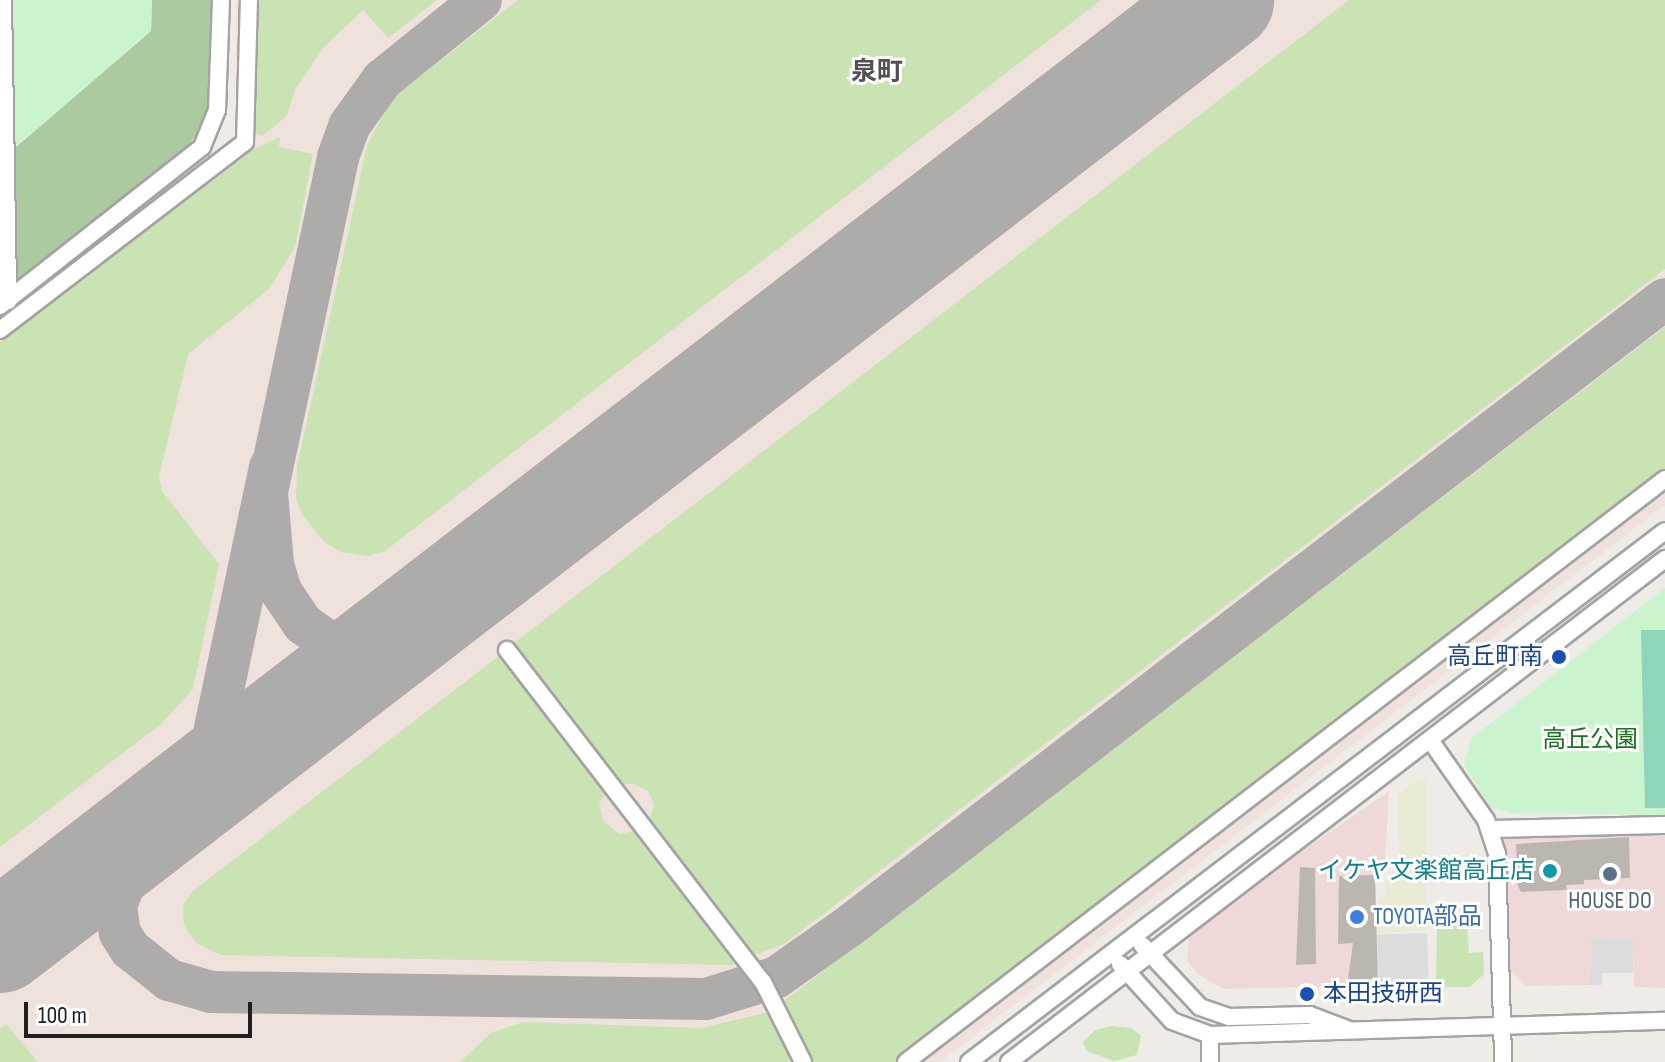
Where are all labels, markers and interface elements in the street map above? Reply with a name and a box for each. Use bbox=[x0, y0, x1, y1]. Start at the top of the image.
district label: 泉町 bbox=[851, 57, 903, 89]
place label: 高丘町南 bbox=[1447, 643, 1543, 671]
marker: 高丘町南 bbox=[1550, 648, 1568, 666]
park label: 高丘公園 bbox=[1542, 726, 1638, 754]
place label: イケヤ文楽館高丘店 bbox=[1318, 857, 1534, 885]
marker: イケヤ文楽館高丘店 bbox=[1541, 862, 1559, 880]
marker: HOUSE DO bbox=[1601, 865, 1619, 883]
place label: HOUSE DO bbox=[1568, 887, 1652, 915]
place label: TOYOTA部品 bbox=[1373, 903, 1482, 931]
marker: TOYOTA部品 bbox=[1348, 908, 1366, 926]
place label: 本田技研西 bbox=[1323, 980, 1443, 1008]
marker: 本田技研西 bbox=[1298, 985, 1316, 1003]
scale bar bbox=[28, 986, 256, 1036]
text: 100 m bbox=[38, 1001, 87, 1030]

